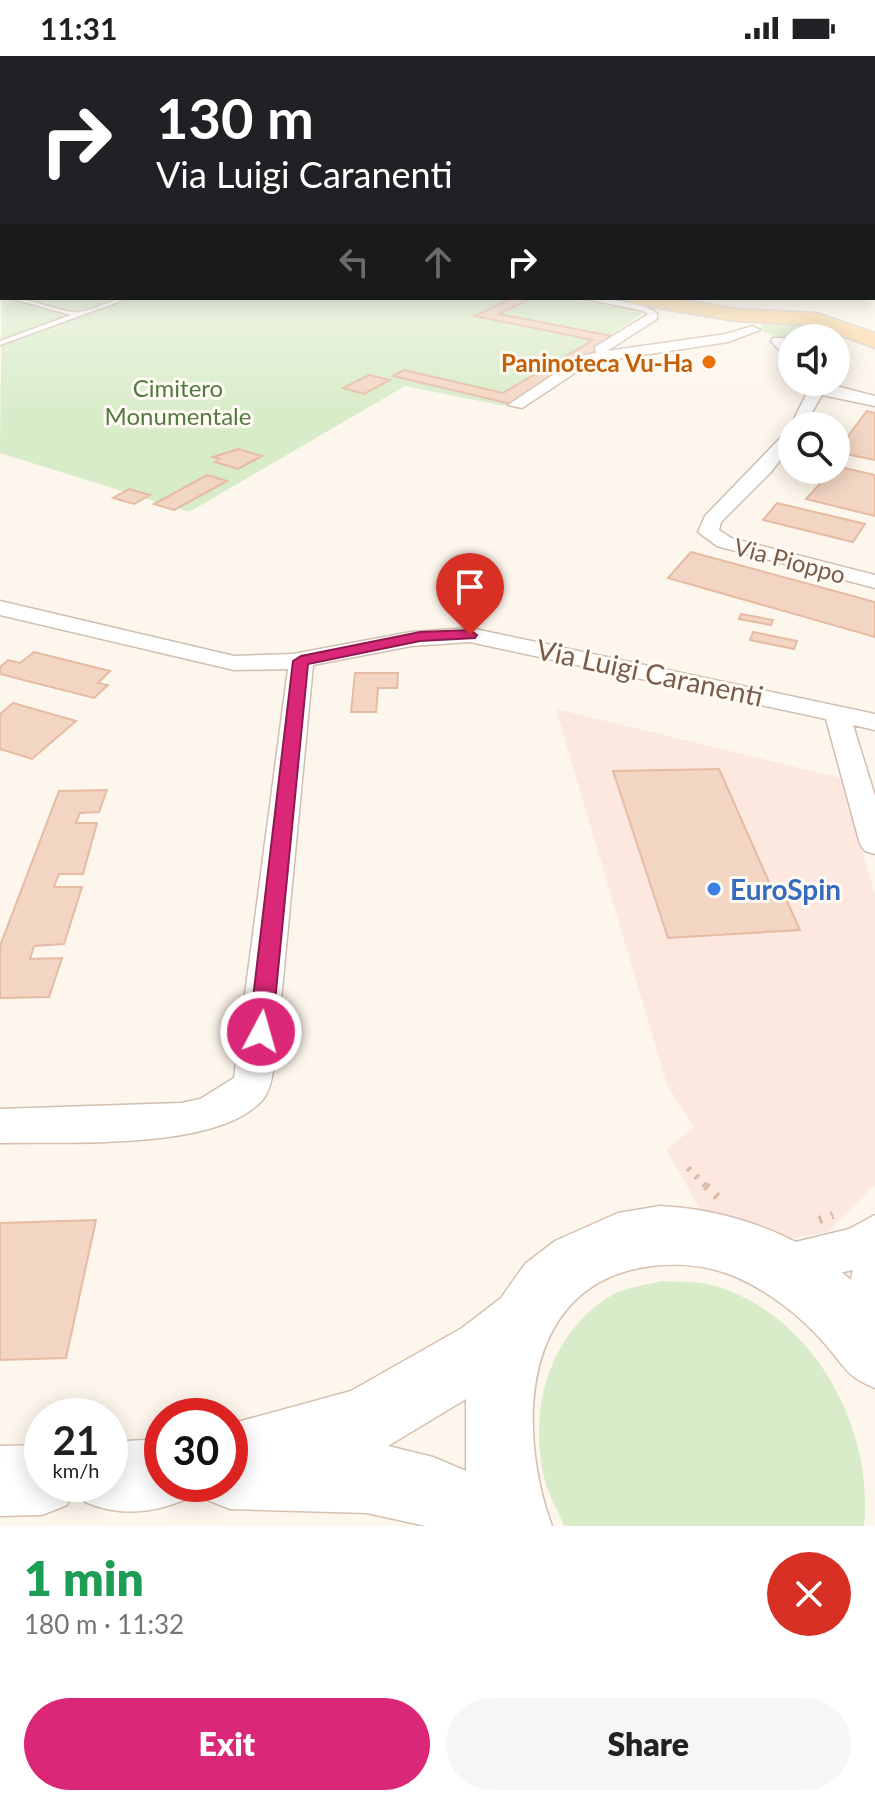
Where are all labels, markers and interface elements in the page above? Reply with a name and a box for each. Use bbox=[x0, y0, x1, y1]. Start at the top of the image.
text: 11:31 bbox=[40, 10, 117, 46]
text: 130 m bbox=[156, 84, 314, 151]
icon: right bbox=[24, 88, 128, 192]
text: Via Luigi Caranenti bbox=[156, 152, 453, 196]
icon: left bbox=[332, 240, 376, 284]
icon: ahead bbox=[416, 240, 460, 284]
icon: right bbox=[500, 240, 544, 284]
map controls bbox=[778, 324, 850, 484]
button: sound bbox=[778, 324, 850, 396]
place label: Paninoteca Vu-Ha bbox=[501, 348, 693, 377]
marker: Paninoteca Vu-Ha bbox=[700, 353, 718, 371]
park label: Cimitero Monumentale bbox=[105, 373, 251, 430]
button: search bbox=[778, 412, 850, 484]
street label: Via Pioppo bbox=[731, 531, 849, 589]
pin bbox=[436, 553, 504, 635]
icon: arrive bbox=[448, 565, 492, 609]
street label: Via Luigi Caranenti bbox=[534, 631, 766, 713]
place label: EuroSpin bbox=[730, 872, 841, 906]
marker: EuroSpin bbox=[705, 880, 723, 898]
position arrow bbox=[219, 990, 303, 1074]
speed limit sign: 30 bbox=[144, 1398, 248, 1502]
text: 21 bbox=[53, 1416, 99, 1464]
text: km/h bbox=[53, 1458, 99, 1482]
text: 1 min bbox=[24, 1549, 144, 1606]
button: close bbox=[767, 1552, 851, 1636]
text: 180 m · 11:32 bbox=[24, 1608, 184, 1640]
button: Exit bbox=[24, 1698, 430, 1790]
button: Share bbox=[446, 1698, 851, 1790]

